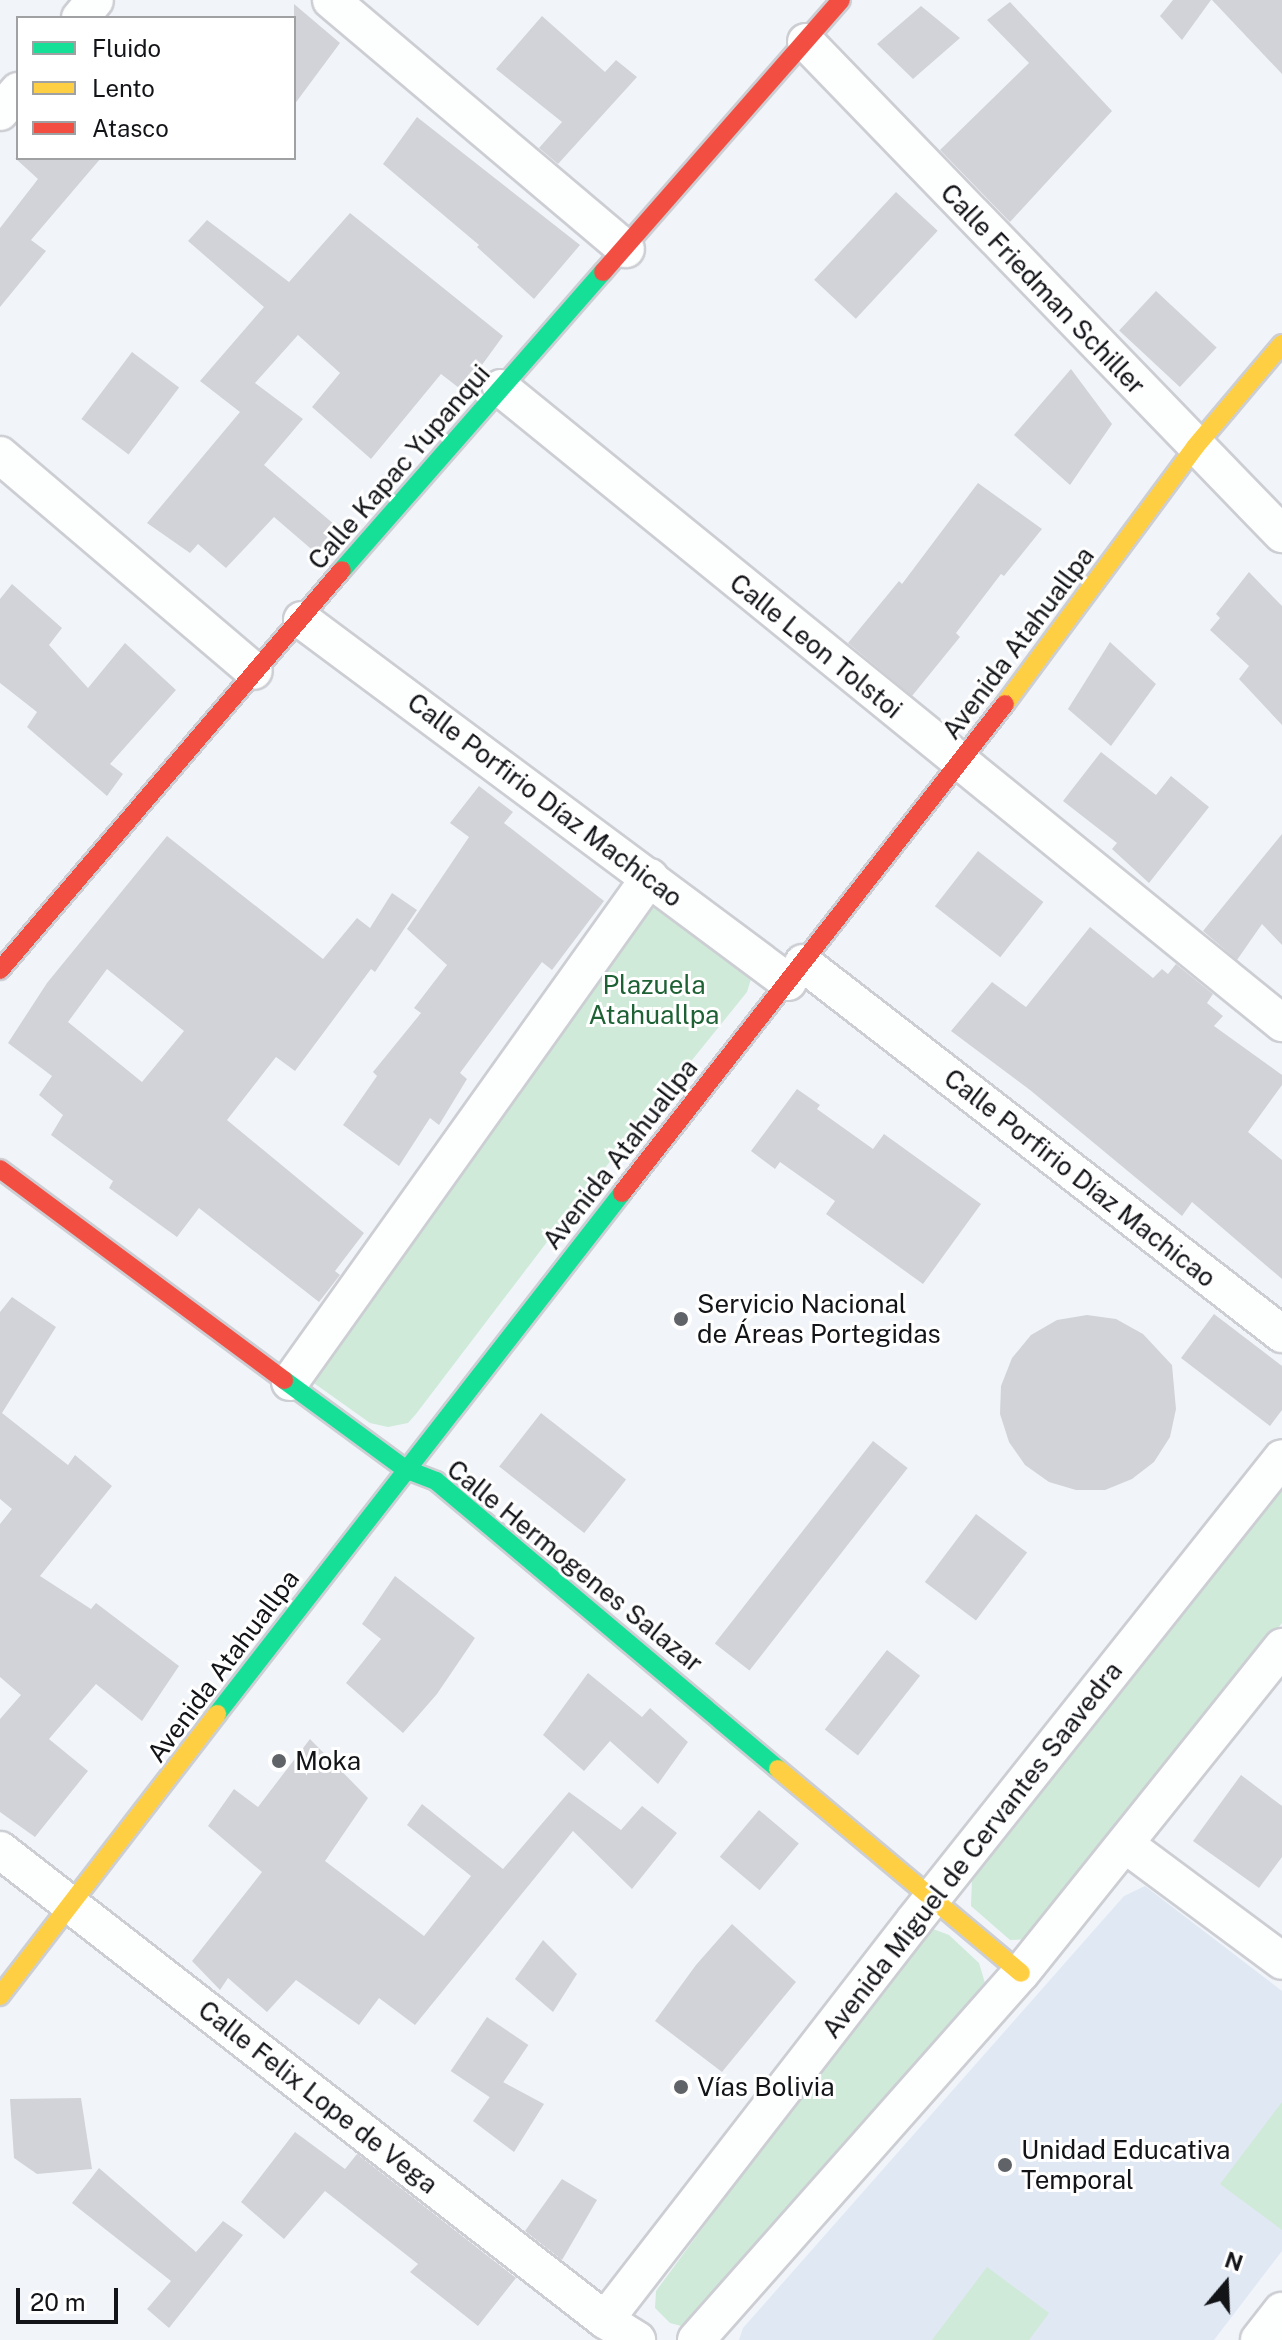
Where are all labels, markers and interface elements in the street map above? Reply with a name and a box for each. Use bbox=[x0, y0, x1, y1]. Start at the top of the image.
legend bbox=[16, 16, 296, 160]
text: Fluido bbox=[92, 34, 161, 62]
text: Lento bbox=[92, 74, 155, 102]
text: Atasco bbox=[92, 114, 169, 142]
street label: Calle Friedman Schiller bbox=[934, 177, 1152, 401]
street label: Calle Kapac Yupanqui bbox=[301, 358, 497, 576]
street label: Avenida Atahuallpa bbox=[935, 541, 1101, 745]
street label: Calle Leon Tolstoi bbox=[724, 567, 908, 725]
street label: Calle Porfirio Díaz Machicao bbox=[401, 686, 689, 914]
park label: Plazuela Atahuallpa bbox=[589, 969, 719, 1030]
street label: Avenida Atahuallpa bbox=[536, 1053, 704, 1255]
street label: Calle Porfirio Díaz Machicao bbox=[938, 1062, 1222, 1294]
place label: Servicio Nacional de Áreas Portegidas bbox=[697, 1288, 941, 1350]
marker: Servicio Nacional de Áreas Portegidas bbox=[672, 1310, 690, 1328]
street label: Calle Hermogenes Salazar bbox=[441, 1453, 709, 1679]
street label: Avenida Atahuallpa bbox=[140, 1564, 306, 1768]
street label: Avenida Miguel de Cervantes Saavedra bbox=[815, 1655, 1129, 2045]
place label: Moka bbox=[295, 1745, 361, 1777]
marker: Moka bbox=[270, 1752, 288, 1770]
street label: Calle Felix Lope de Vega bbox=[192, 1994, 444, 2200]
place label: Vías Bolivia bbox=[697, 2071, 835, 2103]
marker: Vías Bolivia bbox=[672, 2078, 690, 2096]
place label: Unidad Educativa Temporal bbox=[1021, 2134, 1230, 2196]
marker: Unidad Educativa Temporal bbox=[996, 2156, 1014, 2174]
north arrow bbox=[1186, 2244, 1266, 2324]
text: N bbox=[1221, 2246, 1246, 2276]
scale bar bbox=[20, 2272, 122, 2322]
text: 20 m bbox=[30, 2288, 86, 2316]

